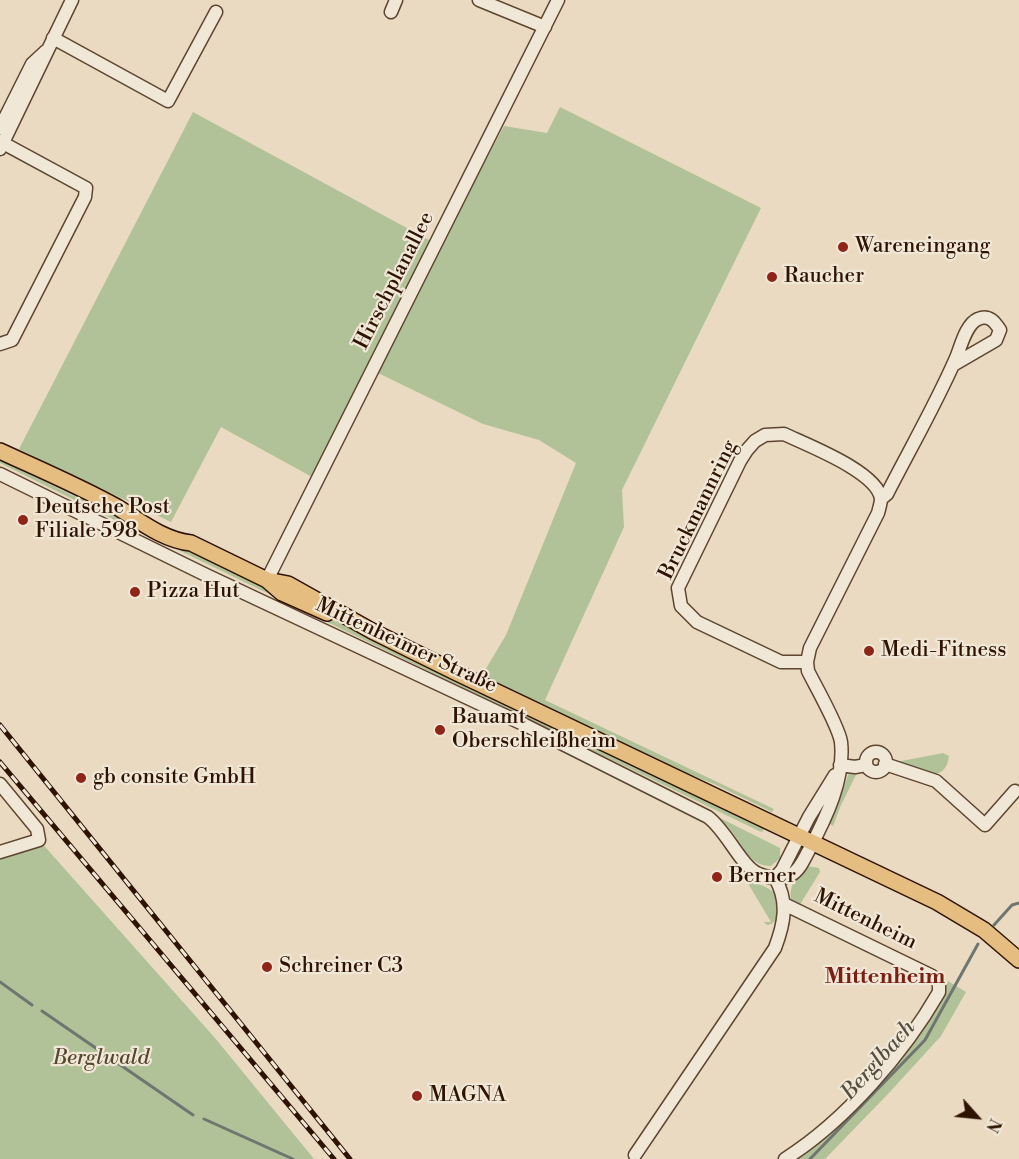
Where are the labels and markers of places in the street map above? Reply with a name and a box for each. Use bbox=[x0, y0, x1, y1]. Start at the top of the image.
place label: Wareneingang bbox=[855, 234, 990, 260]
marker: Wareneingang bbox=[836, 240, 850, 254]
place label: Raucher bbox=[784, 264, 864, 290]
marker: Raucher bbox=[765, 270, 779, 284]
place label: Deutsche Post Filiale 598 bbox=[35, 495, 170, 545]
marker: Deutsche Post Filiale 598 bbox=[16, 513, 30, 527]
place label: Pizza Hut bbox=[147, 579, 240, 605]
marker: Pizza Hut bbox=[128, 585, 142, 599]
place label: Medi-Fitness bbox=[881, 638, 1007, 664]
marker: Medi-Fitness bbox=[862, 644, 876, 658]
place label: Bauamt Oberschleißheim bbox=[452, 705, 616, 755]
marker: Bauamt Oberschleißheim bbox=[433, 723, 447, 737]
place label: gb consite GmbH bbox=[93, 765, 256, 791]
marker: gb consite GmbH bbox=[74, 771, 88, 785]
place label: Berner bbox=[729, 864, 796, 890]
marker: Berner bbox=[710, 870, 724, 884]
place label: Schreiner C3 bbox=[279, 954, 403, 980]
marker: Schreiner C3 bbox=[260, 960, 274, 974]
place label: MAGNA bbox=[429, 1083, 506, 1109]
marker: MAGNA bbox=[410, 1089, 424, 1103]

